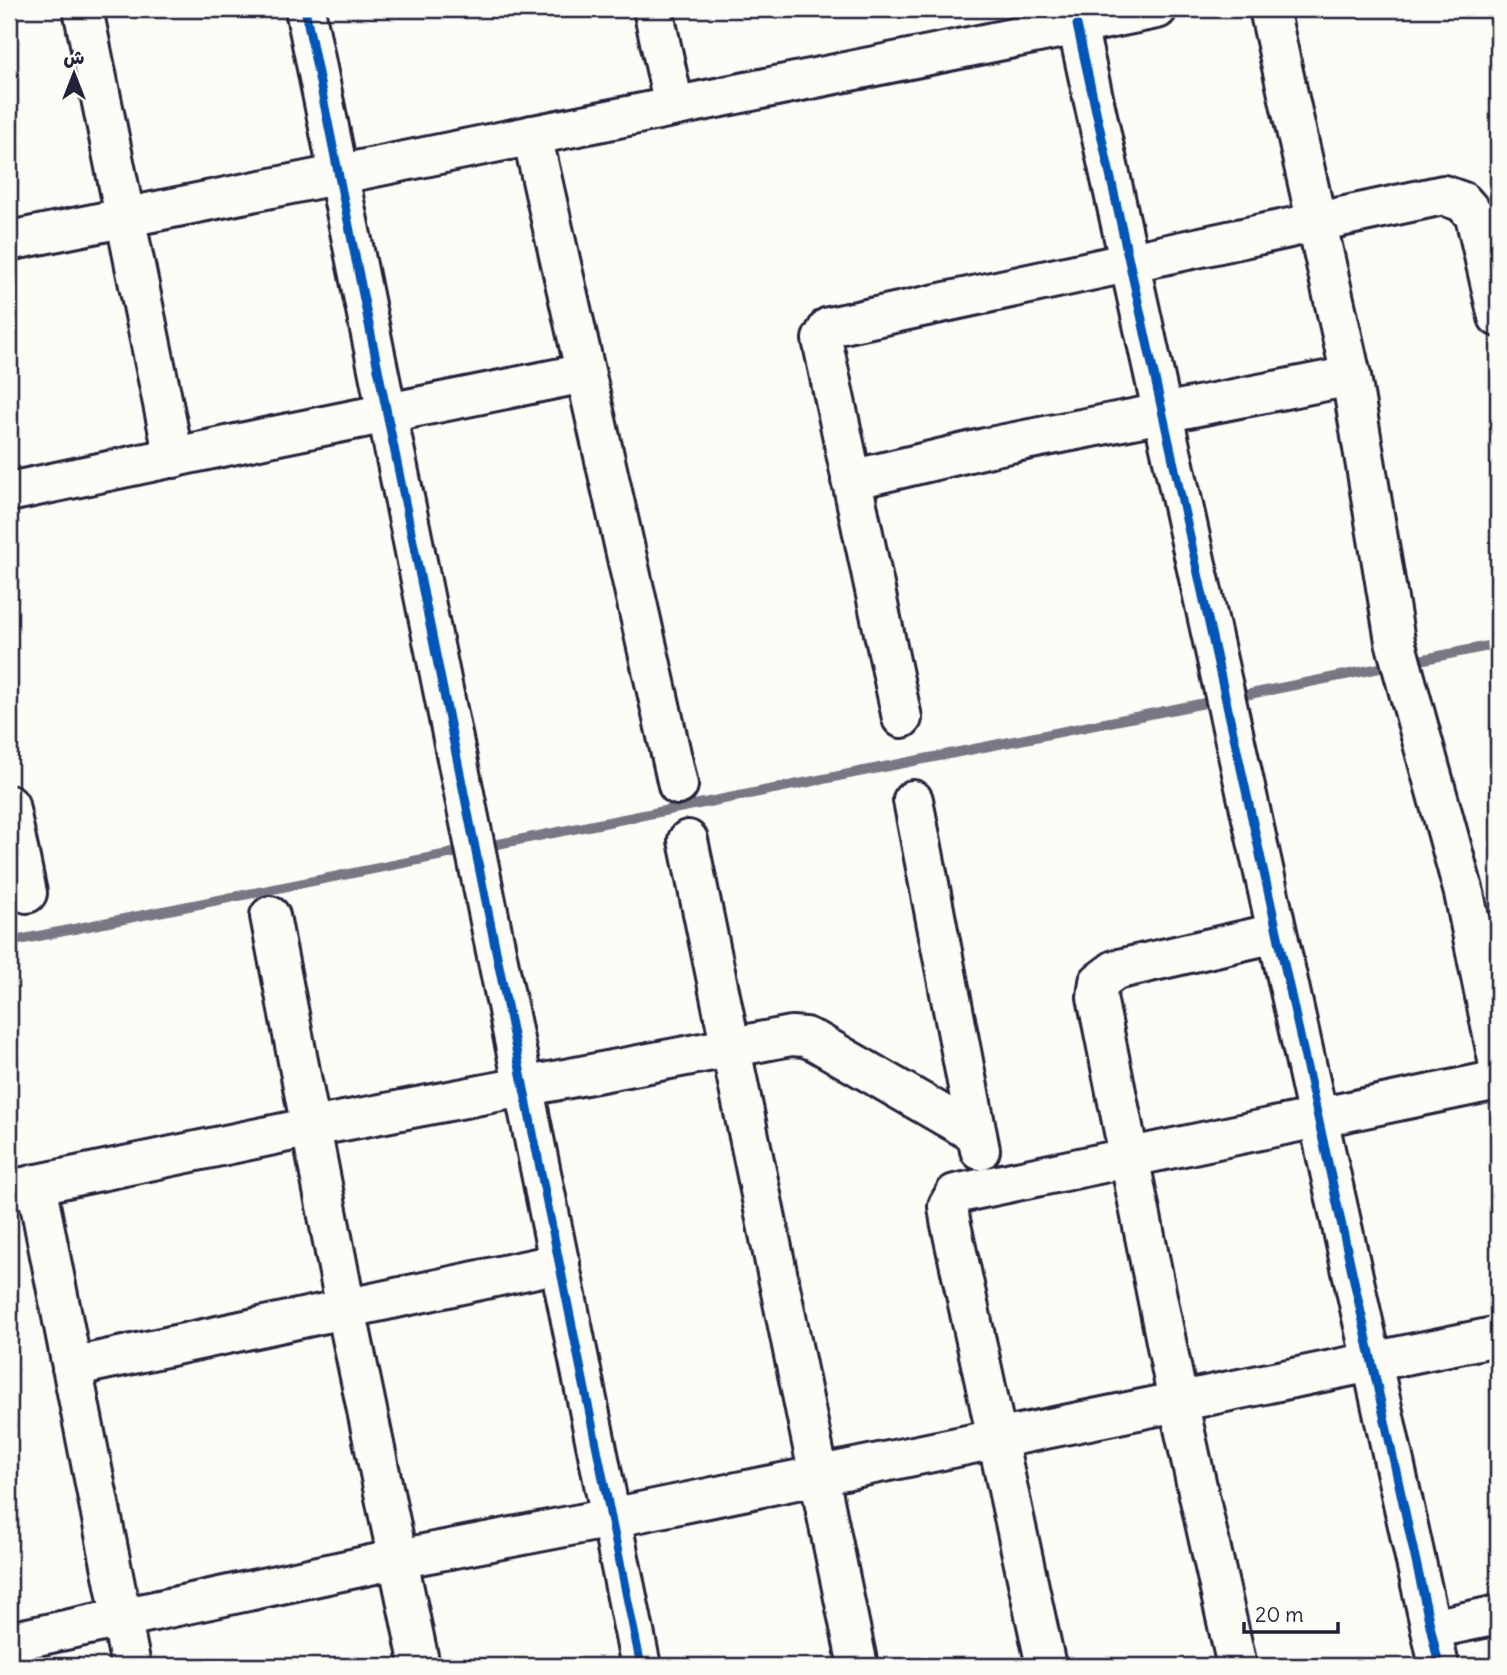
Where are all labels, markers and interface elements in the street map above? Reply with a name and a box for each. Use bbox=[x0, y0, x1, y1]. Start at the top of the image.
north arrow bbox=[38, 38, 108, 108]
text: ش bbox=[64, 45, 85, 69]
scale bar bbox=[1244, 1591, 1339, 1635]
text: 20 m bbox=[1255, 1601, 1304, 1628]

